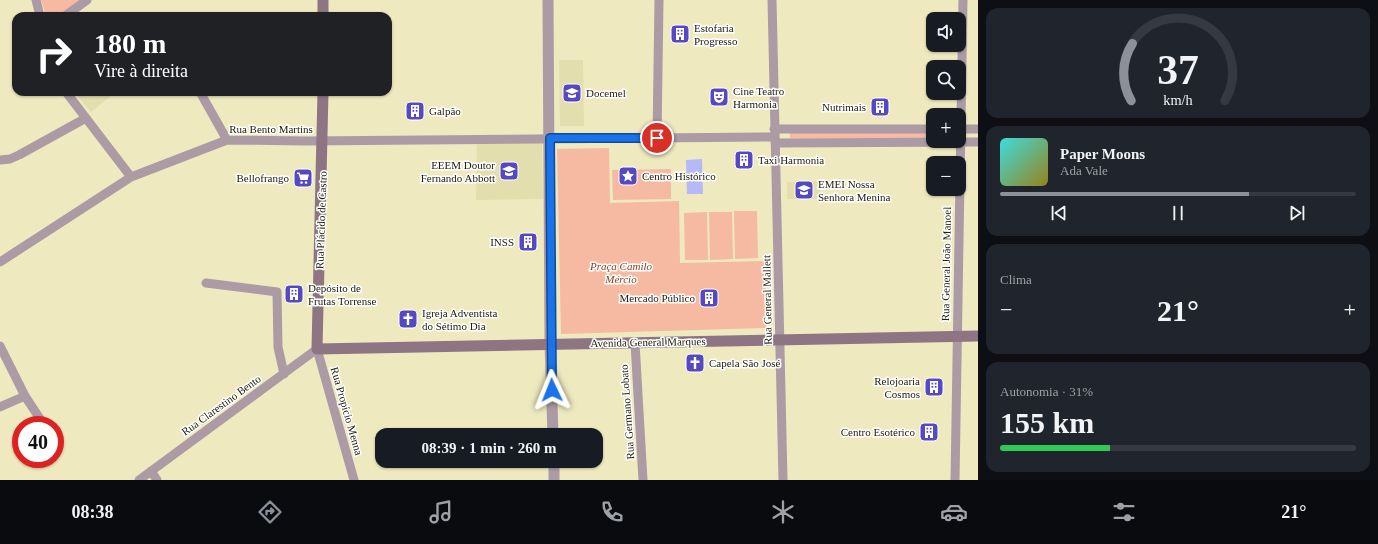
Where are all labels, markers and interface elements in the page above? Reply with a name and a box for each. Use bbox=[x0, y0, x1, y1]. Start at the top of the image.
map controls bbox=[926, 12, 966, 196]
button: sound bbox=[926, 12, 966, 52]
place label: Estofaria Progresso bbox=[694, 22, 738, 47]
building icon: Estofaria Progresso bbox=[669, 23, 691, 45]
icon: right bbox=[28, 28, 80, 80]
text: 180 m bbox=[94, 28, 166, 59]
text: 37 bbox=[1157, 47, 1199, 93]
button: search bbox=[926, 60, 966, 100]
text: Vire à direita bbox=[94, 61, 188, 81]
school or university icon: Docemel bbox=[561, 82, 583, 104]
place label: Cine Teatro Harmonia bbox=[733, 85, 785, 110]
theatre icon: Cine Teatro Harmonia bbox=[708, 86, 730, 108]
place label: Docemel bbox=[586, 87, 626, 99]
text: km/h bbox=[1163, 92, 1193, 108]
building icon: Nutrimais bbox=[869, 96, 891, 118]
building icon: Galpão bbox=[404, 100, 426, 122]
place label: Nutrimais bbox=[822, 101, 866, 113]
place label: Galpão bbox=[429, 105, 461, 117]
button: + bbox=[926, 108, 966, 148]
pin bbox=[640, 121, 674, 155]
street label: Rua Bento Martins bbox=[229, 123, 313, 135]
icon: arrive bbox=[646, 127, 668, 149]
text: Paper Moons bbox=[1060, 146, 1145, 162]
building icon: Taxi Harmonia bbox=[733, 149, 755, 171]
place label: Taxi Harmonia bbox=[758, 154, 824, 166]
button: − bbox=[926, 156, 966, 196]
place label: EEEM Doutor Fernando Abbott bbox=[421, 159, 495, 184]
school or university icon: EEEM Doutor Fernando Abbott bbox=[498, 160, 520, 182]
text: Ada Vale bbox=[1060, 163, 1108, 178]
place icon: Centro Histórico bbox=[617, 165, 639, 187]
supermarket icon: Bellofrango bbox=[292, 167, 314, 189]
street label: Rua Plácido de Castro bbox=[313, 170, 329, 269]
place label: Centro Histórico bbox=[642, 170, 716, 182]
place label: Bellofrango bbox=[236, 172, 289, 184]
place label: EMEI Nossa Senhora Menina bbox=[818, 178, 891, 203]
school or university icon: EMEI Nossa Senhora Menina bbox=[793, 179, 815, 201]
icon: previous bbox=[1048, 202, 1070, 224]
icon: pause bbox=[1167, 202, 1189, 224]
icon: next bbox=[1286, 202, 1308, 224]
street label: Rua General João Manoel bbox=[939, 207, 953, 321]
building icon: INSS bbox=[517, 231, 539, 253]
place label: INSS bbox=[490, 236, 514, 248]
street label: Rua General Mallett bbox=[760, 255, 774, 345]
park label: Praça Camilo Mércio bbox=[589, 260, 653, 285]
text: Clima bbox=[1000, 272, 1032, 287]
place label: Depósito de Frutas Torrense bbox=[308, 282, 376, 307]
building icon: Depósito de Frutas Torrense bbox=[283, 283, 305, 305]
building icon: Mercado Público bbox=[698, 287, 720, 309]
place label: Mercado Público bbox=[620, 292, 696, 304]
text: 21° bbox=[1157, 294, 1199, 327]
text: − bbox=[1000, 297, 1012, 322]
text: + bbox=[1344, 297, 1356, 322]
place label: Igreja Adventista do Sétimo Dia bbox=[422, 307, 498, 332]
church icon: Igreja Adventista do Sétimo Dia bbox=[397, 308, 419, 330]
street label: Avenida General Marques bbox=[590, 335, 706, 349]
church icon: Capela São José bbox=[684, 352, 706, 374]
place label: Capela São José bbox=[709, 357, 781, 369]
street label: Rua Germano Lobato bbox=[618, 364, 636, 460]
street label: Rua Propício Menna bbox=[329, 366, 365, 457]
position arrow bbox=[531, 369, 573, 411]
street label: Rua Clarestino Bento bbox=[179, 372, 263, 438]
place label: Relojoaria Cosmos bbox=[874, 375, 920, 400]
building icon: Relojoaria Cosmos bbox=[923, 376, 945, 398]
text: Autonomia · 31% bbox=[1000, 384, 1093, 399]
text: 155 km bbox=[1000, 406, 1094, 439]
speed limit sign: 40 bbox=[12, 416, 64, 468]
building icon: Centro Esotérico bbox=[918, 421, 940, 443]
place label: Centro Esotérico bbox=[841, 426, 915, 438]
text: 08:39 · 1 min · 260 m bbox=[422, 440, 557, 456]
icon: directions bbox=[256, 498, 284, 526]
icon: music bbox=[427, 498, 455, 526]
icon: phone bbox=[598, 498, 626, 526]
icon: climate bbox=[769, 498, 797, 526]
icon: car bbox=[940, 498, 968, 526]
icon: filters bbox=[1110, 498, 1138, 526]
text: 08:38 bbox=[71, 502, 113, 522]
text: 21° bbox=[1281, 502, 1307, 522]

